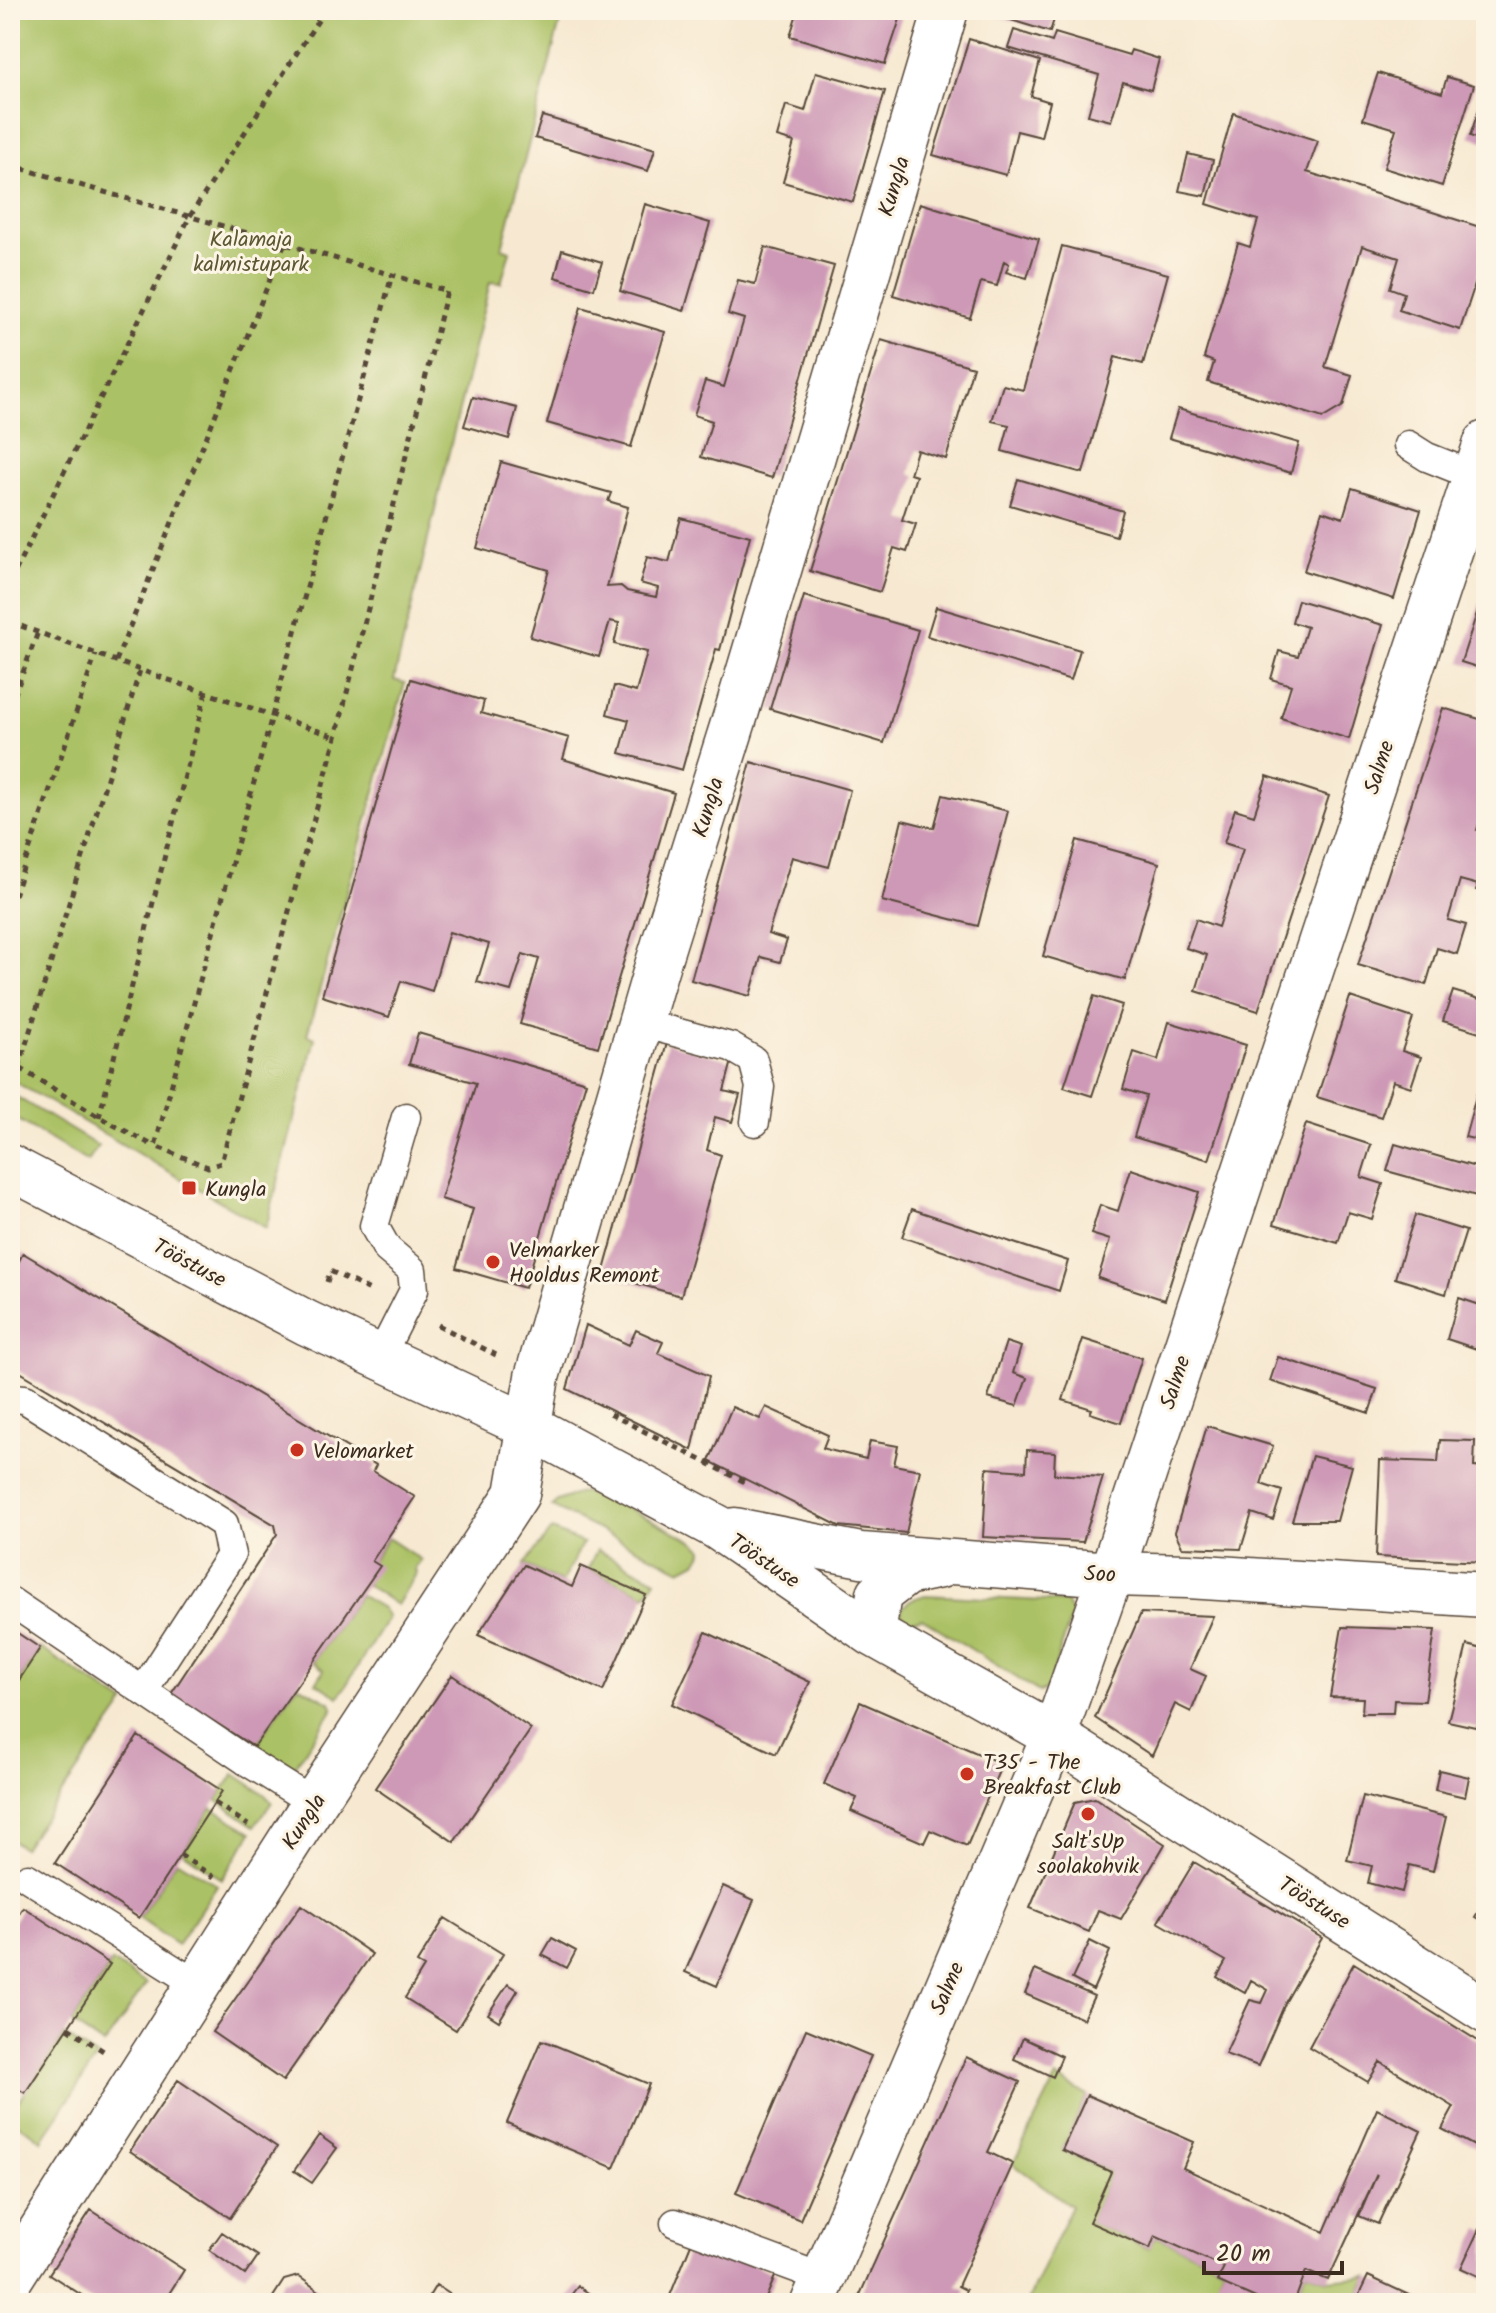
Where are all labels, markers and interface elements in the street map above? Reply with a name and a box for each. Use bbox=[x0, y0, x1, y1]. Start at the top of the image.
street label: Kungla bbox=[870, 152, 921, 221]
park label: Kalamaja kalmistupark bbox=[193, 223, 310, 283]
street label: Salme bbox=[1355, 736, 1406, 799]
street label: Kungla bbox=[684, 773, 735, 842]
place label: Kungla bbox=[205, 1173, 266, 1208]
marker: Kungla bbox=[180, 1179, 198, 1197]
street label: Tööstuse bbox=[146, 1230, 232, 1298]
place label: Velmarker Hooldus Remont bbox=[509, 1234, 660, 1294]
marker: Velmarker Hooldus Remont bbox=[484, 1253, 502, 1271]
street label: Salme bbox=[1151, 1351, 1202, 1414]
place label: Velomarket bbox=[313, 1435, 414, 1470]
marker: Velomarket bbox=[288, 1441, 306, 1459]
street label: Tööstuse bbox=[721, 1525, 806, 1599]
street label: Soo bbox=[1083, 1557, 1117, 1594]
place label: T35 - The Breakfast Club bbox=[983, 1746, 1121, 1806]
marker: T35 - The Breakfast Club bbox=[958, 1765, 976, 1783]
street label: Kungla bbox=[274, 1787, 337, 1858]
marker: Salt'sUp soolakohvik bbox=[1079, 1805, 1097, 1823]
place label: Salt'sUp soolakohvik bbox=[1037, 1825, 1140, 1885]
street label: Tööstuse bbox=[1271, 1868, 1357, 1940]
street label: Salme bbox=[921, 1957, 975, 2021]
scale bar bbox=[1204, 2225, 1342, 2275]
text: 20 m bbox=[1216, 2235, 1271, 2274]

